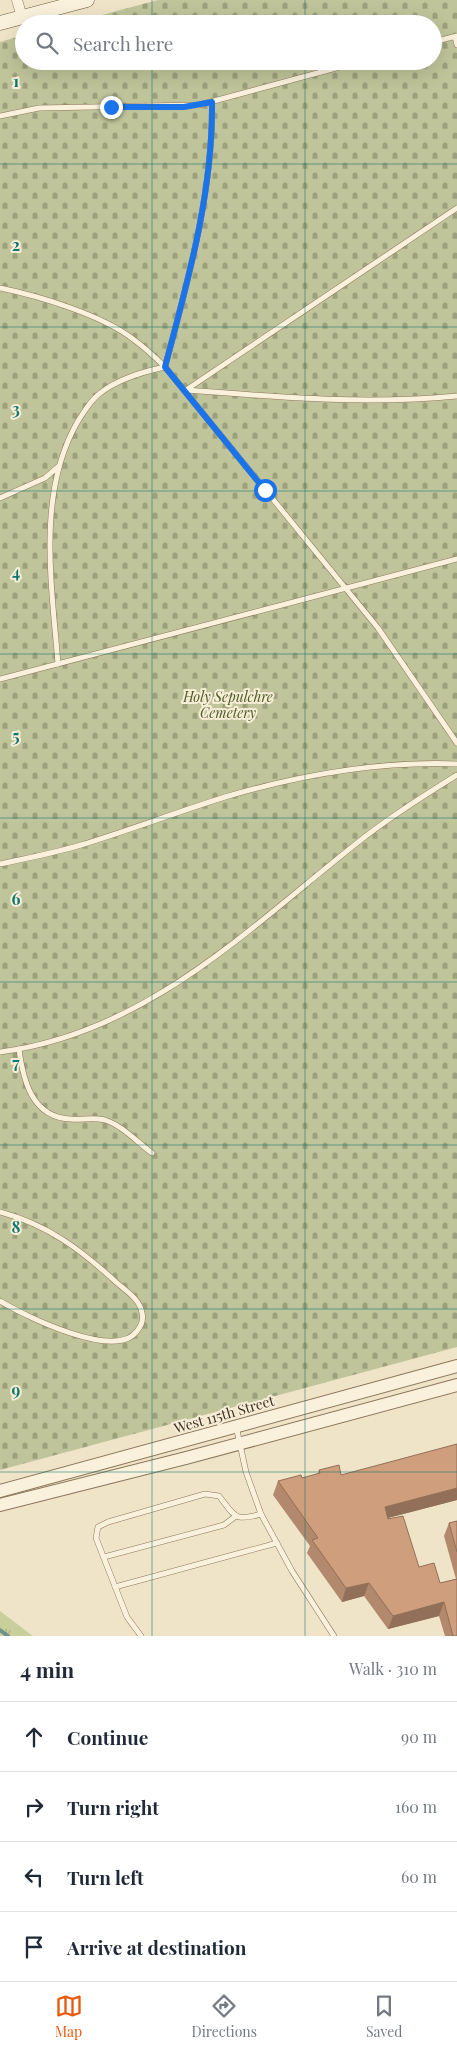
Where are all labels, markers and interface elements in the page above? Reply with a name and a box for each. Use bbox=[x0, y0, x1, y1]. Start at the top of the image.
search box bbox=[15, 15, 442, 70]
icon: search bbox=[33, 29, 61, 57]
text: Search here bbox=[73, 30, 173, 56]
text: 1 bbox=[13, 70, 19, 91]
route end bbox=[100, 96, 123, 119]
text: 2 bbox=[12, 234, 20, 255]
text: 3 bbox=[12, 398, 20, 419]
route start bbox=[254, 479, 277, 502]
text: 4 bbox=[12, 561, 20, 582]
park label: Holy Sepulchre Cemetery bbox=[182, 687, 273, 722]
text: 5 bbox=[12, 725, 20, 746]
text: 6 bbox=[12, 888, 21, 909]
text: 7 bbox=[12, 1052, 20, 1073]
text: 8 bbox=[12, 1216, 21, 1237]
text: 9 bbox=[12, 1379, 21, 1400]
street label: West 115th Street bbox=[171, 1390, 277, 1438]
text: 4 min bbox=[20, 1655, 74, 1683]
text: Walk · 310 m bbox=[349, 1658, 437, 1679]
icon: ahead bbox=[20, 1723, 48, 1751]
text: Continue bbox=[67, 1724, 148, 1750]
text: 90 m bbox=[401, 1726, 437, 1747]
icon: right bbox=[20, 1793, 48, 1821]
text: Turn right bbox=[67, 1794, 159, 1820]
text: 160 m bbox=[395, 1796, 437, 1817]
icon: left bbox=[20, 1863, 48, 1891]
text: Turn left bbox=[67, 1864, 144, 1890]
text: 60 m bbox=[401, 1866, 437, 1887]
icon: arrive bbox=[20, 1933, 48, 1961]
text: Arrive at destination bbox=[67, 1934, 247, 1960]
tab: Map bbox=[55, 1992, 83, 2041]
tab: Directions bbox=[192, 1992, 257, 2041]
tab: Saved bbox=[366, 1992, 402, 2041]

